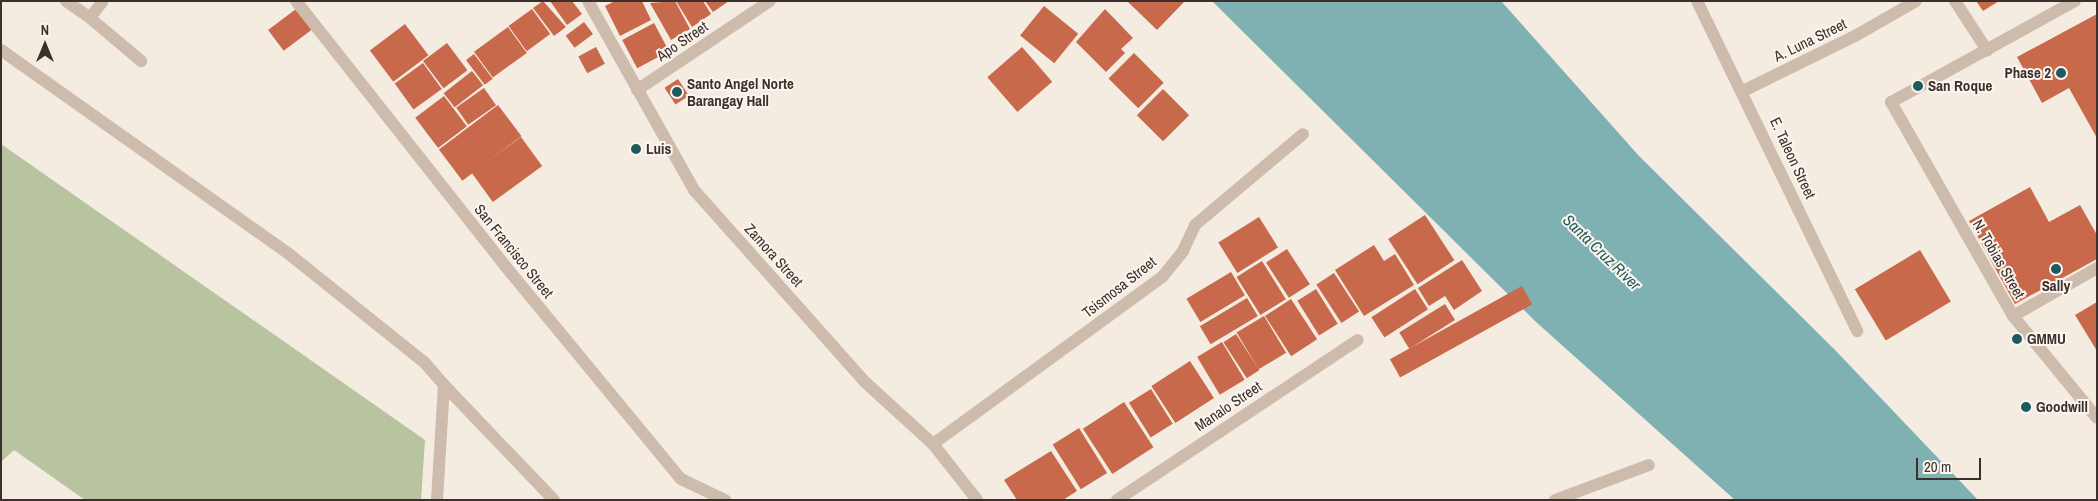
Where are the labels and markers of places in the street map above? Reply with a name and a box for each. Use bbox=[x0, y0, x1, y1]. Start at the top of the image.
place label: Phase 2 bbox=[2005, 64, 2051, 82]
marker: Phase 2 bbox=[2055, 67, 2067, 79]
place label: Santo Angel Norte Barangay Hall bbox=[687, 74, 794, 109]
place label: San Roque bbox=[1928, 77, 1992, 95]
marker: San Roque bbox=[1912, 80, 1924, 92]
marker: Santo Angel Norte Barangay Hall bbox=[671, 86, 683, 98]
place label: Luis bbox=[646, 140, 671, 158]
marker: Luis bbox=[630, 143, 642, 155]
marker: Sally bbox=[2050, 263, 2062, 275]
place label: Sally bbox=[2042, 277, 2070, 295]
place label: GMMU bbox=[2027, 330, 2066, 348]
marker: GMMU bbox=[2011, 333, 2023, 345]
place label: Goodwill bbox=[2036, 398, 2088, 416]
marker: Goodwill bbox=[2020, 401, 2032, 413]

